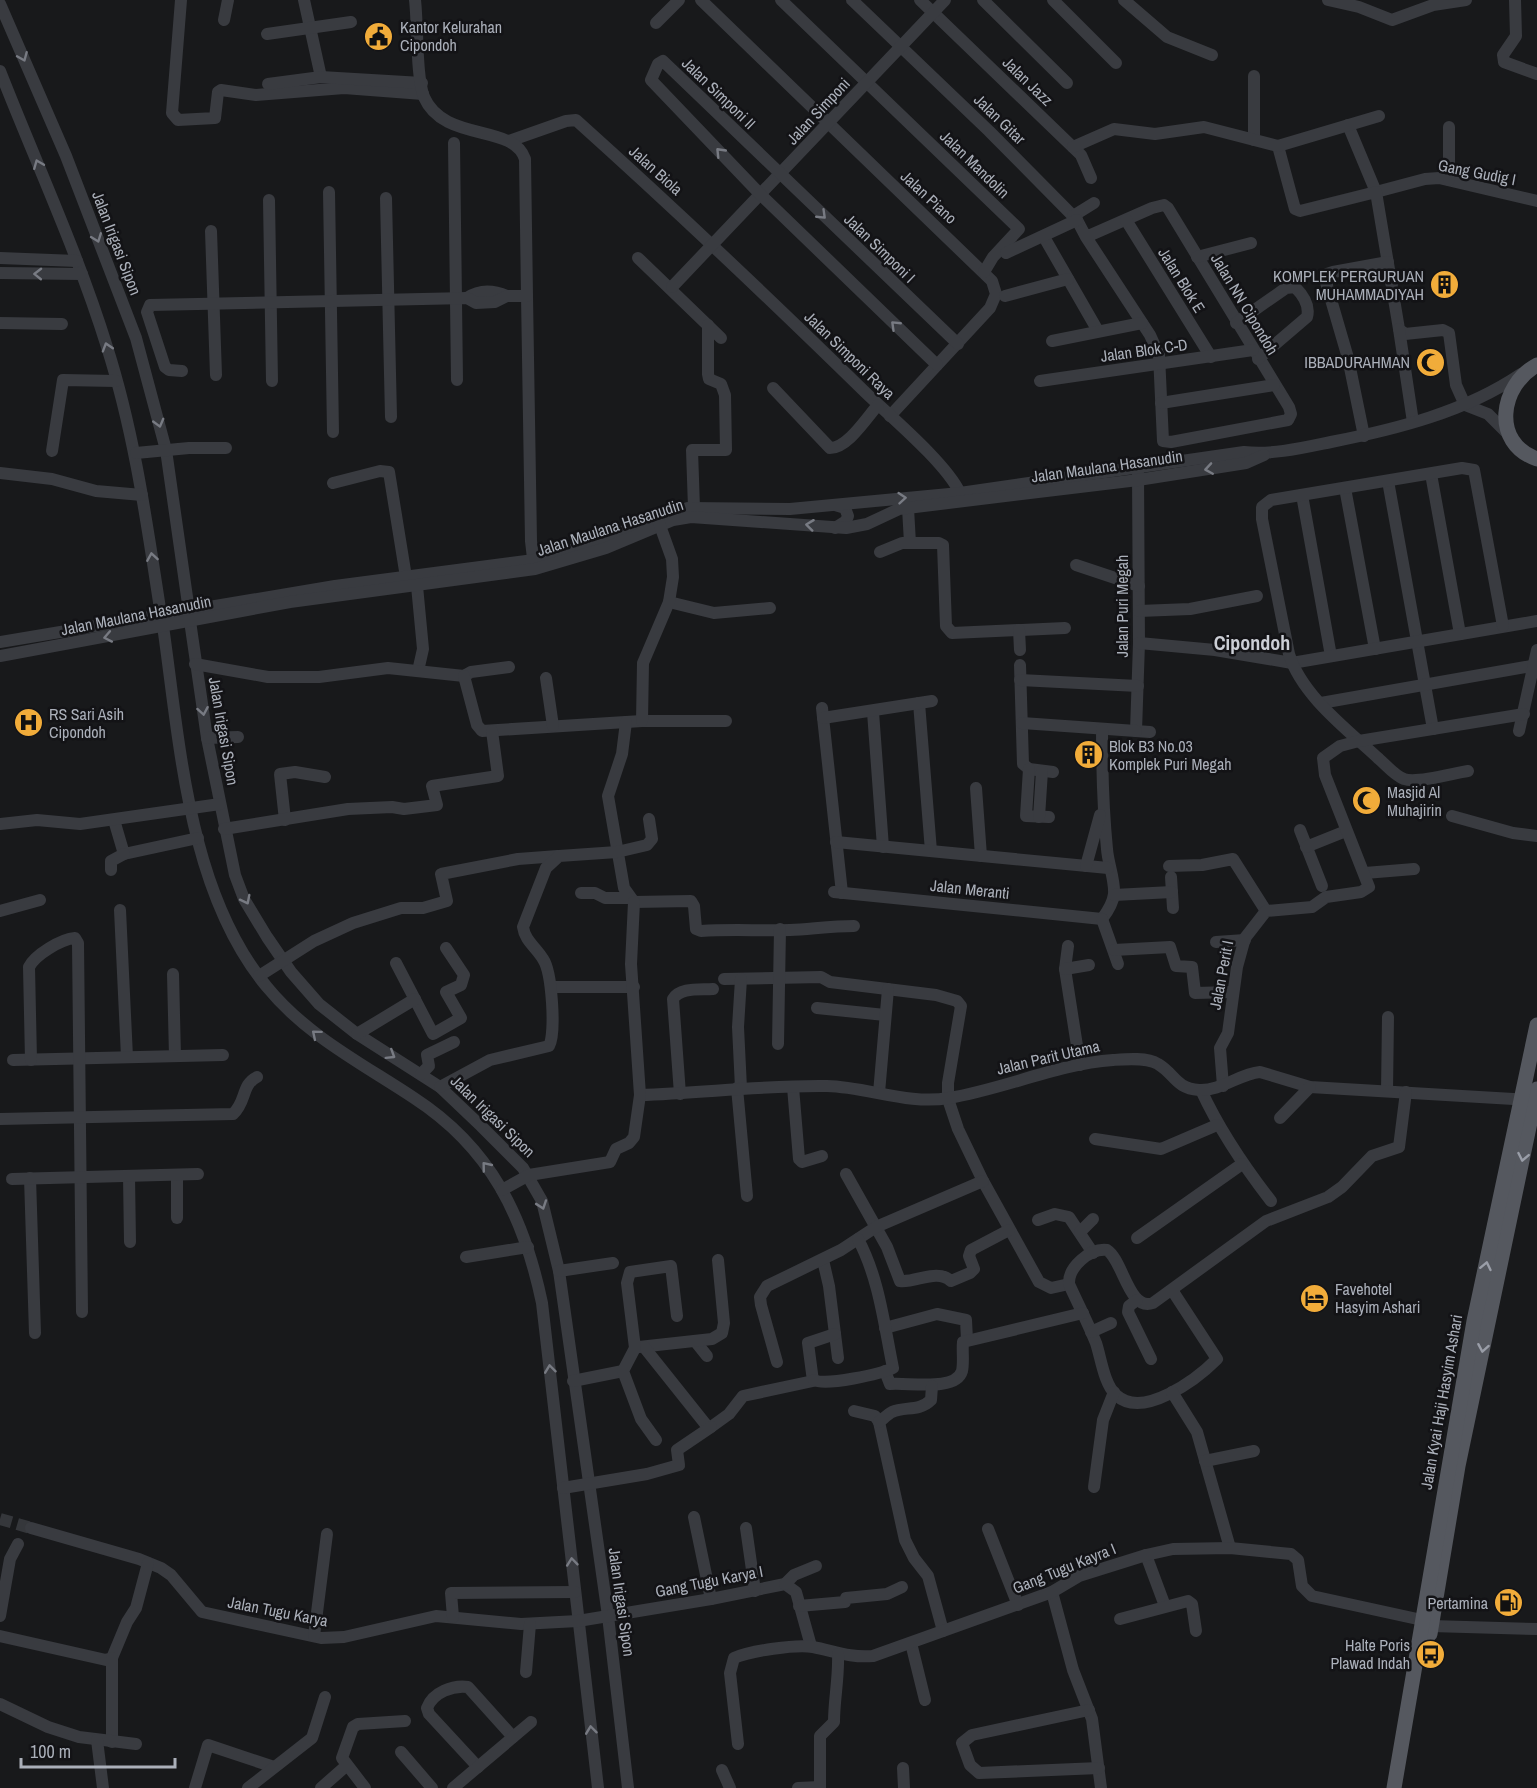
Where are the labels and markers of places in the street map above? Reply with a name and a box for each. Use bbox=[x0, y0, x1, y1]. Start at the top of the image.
place label: Kantor Kelurahan Cipondoh bbox=[400, 16, 502, 56]
public building icon: Kantor Kelurahan Cipondoh bbox=[363, 20, 395, 52]
place label: KOMPLEK PERGURUAN MUHAMMADIYAH bbox=[1273, 265, 1424, 305]
building icon: KOMPLEK PERGURUAN MUHAMMADIYAH bbox=[1429, 269, 1461, 301]
mosque icon: IBBADURAHMAN bbox=[1415, 346, 1447, 378]
place label: IBBADURAHMAN bbox=[1304, 351, 1410, 373]
place label: RS Sari Asih Cipondoh bbox=[49, 703, 124, 743]
hospital icon: RS Sari Asih Cipondoh bbox=[12, 707, 44, 739]
place label: Blok B3 No.03 Komplek Puri Megah bbox=[1109, 735, 1232, 775]
building icon: Blok B3 No.03 Komplek Puri Megah bbox=[1072, 739, 1104, 771]
place label: Masjid Al Muhajirin bbox=[1387, 781, 1442, 821]
mosque icon: Masjid Al Muhajirin bbox=[1350, 785, 1382, 817]
place label: Favehotel Hasyim Ashari bbox=[1335, 1278, 1420, 1318]
hotel icon: Favehotel Hasyim Ashari bbox=[1298, 1282, 1330, 1314]
fuel station icon: Pertamina bbox=[1493, 1587, 1525, 1619]
place label: Pertamina bbox=[1427, 1592, 1489, 1614]
place label: Halte Poris Plawad Indah bbox=[1330, 1634, 1410, 1674]
bus stop icon: Halte Poris Plawad Indah bbox=[1415, 1638, 1447, 1670]

